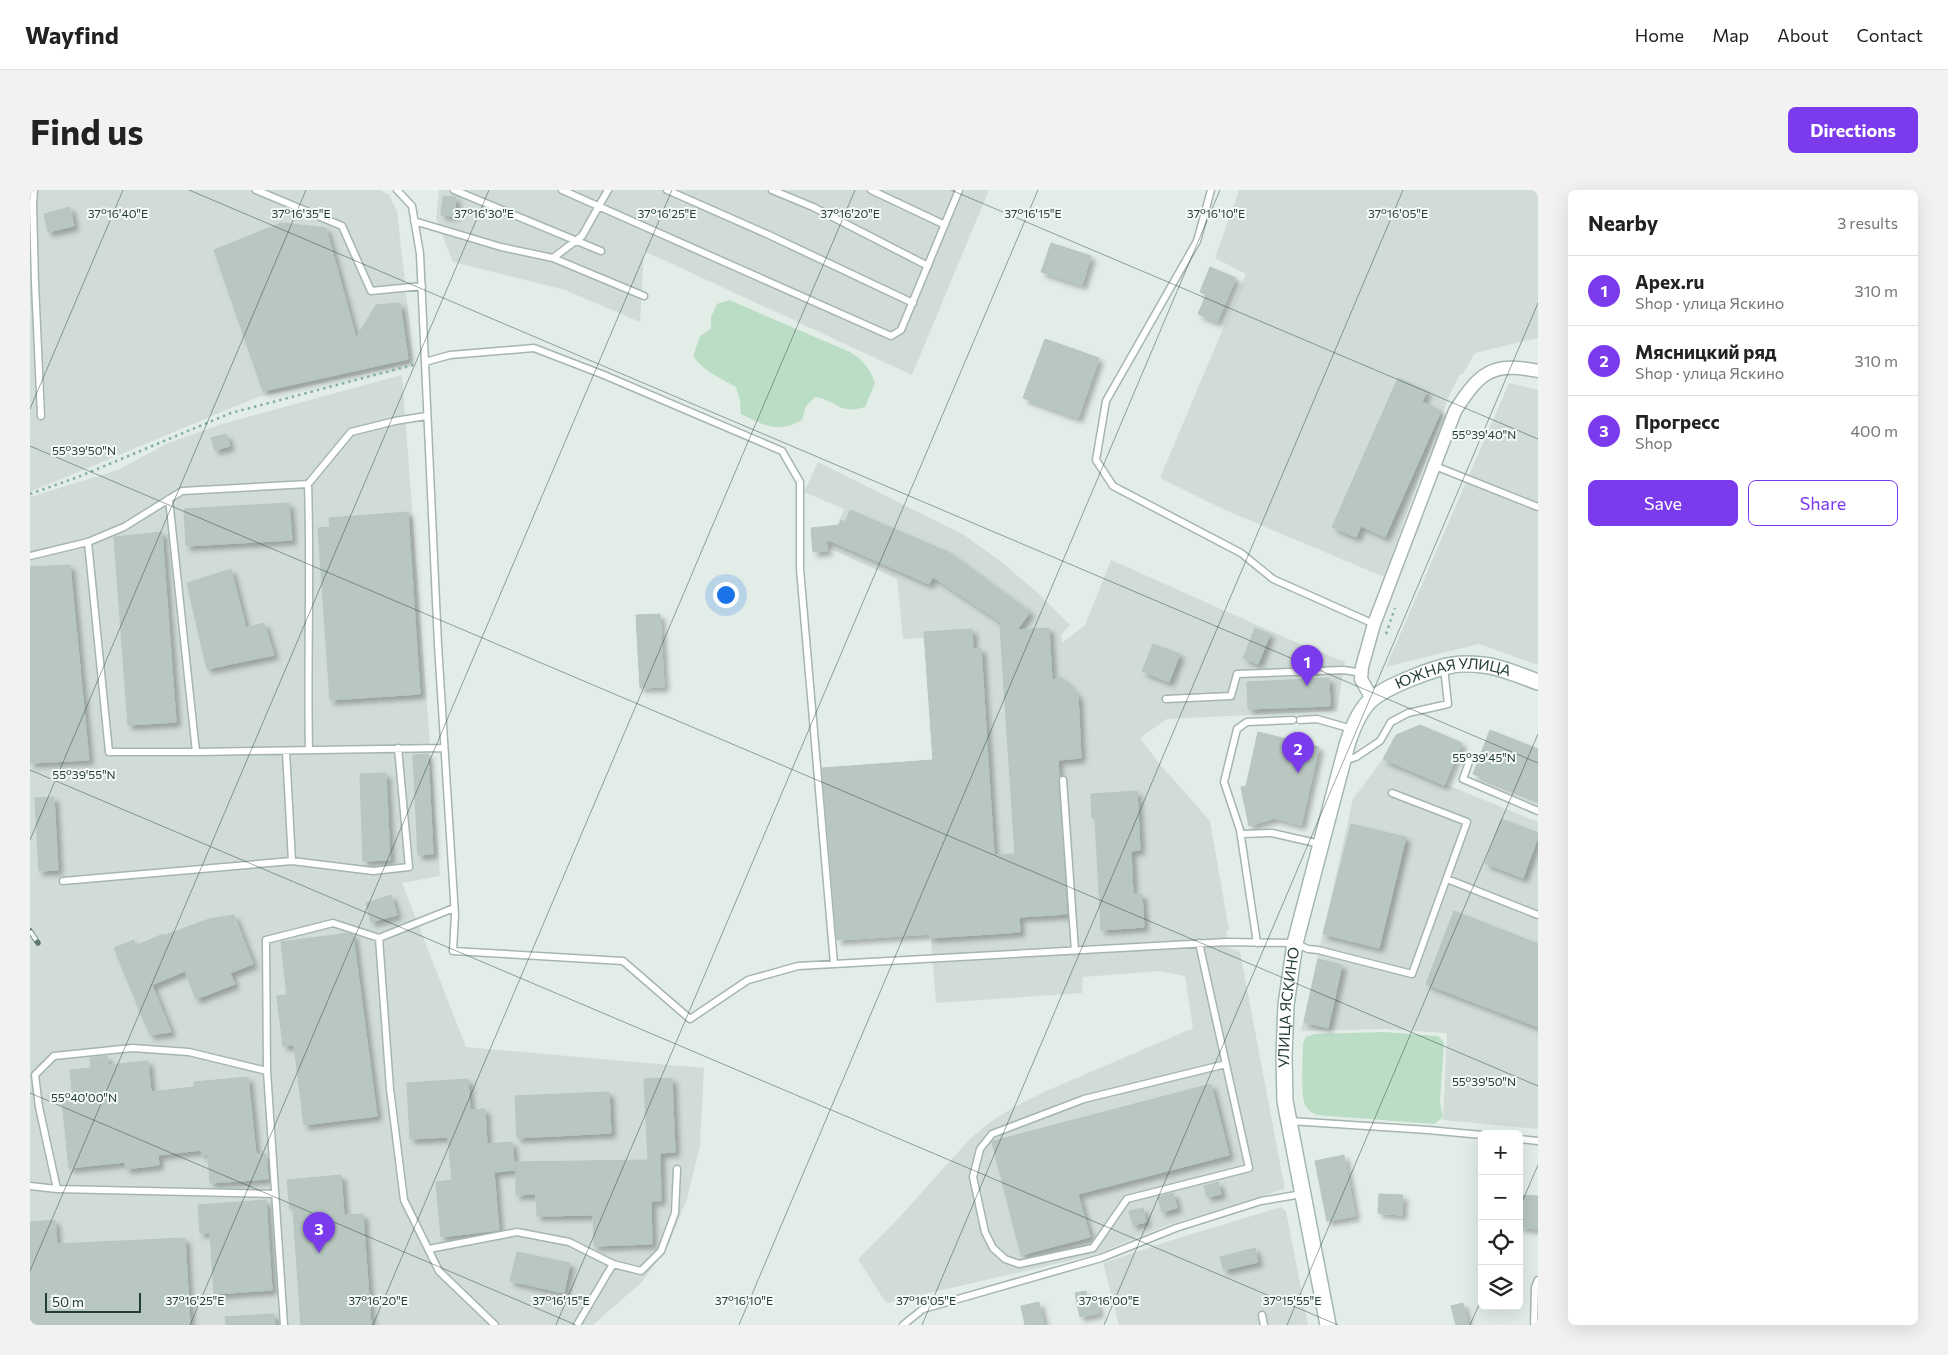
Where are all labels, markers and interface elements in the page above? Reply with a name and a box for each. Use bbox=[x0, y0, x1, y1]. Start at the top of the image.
text: Wayfind bbox=[25, 20, 119, 49]
text: Home bbox=[1635, 24, 1684, 46]
text: Map bbox=[1712, 24, 1749, 46]
text: About bbox=[1777, 24, 1829, 46]
text: Contact bbox=[1857, 24, 1923, 46]
button: Directions bbox=[1788, 107, 1918, 153]
text: Find us bbox=[30, 109, 144, 152]
text: 37°16'40"E bbox=[88, 206, 148, 220]
text: 37°16'35"E bbox=[271, 206, 331, 220]
text: 37°16'30"E bbox=[454, 206, 514, 220]
text: 37°16'25"E bbox=[638, 206, 696, 220]
text: 37°16'20"E bbox=[820, 206, 880, 220]
text: 37°16'15"E bbox=[1004, 206, 1062, 220]
text: 37°16'10"E bbox=[1187, 206, 1245, 220]
text: 37°16'05"E bbox=[1368, 206, 1428, 220]
text: Nearby bbox=[1588, 210, 1658, 235]
text: 3 results bbox=[1837, 213, 1898, 232]
text: Apex.ru bbox=[1635, 270, 1704, 293]
text: 1 bbox=[1600, 281, 1608, 300]
text: 310 m bbox=[1855, 281, 1898, 300]
text: Shop · улица Яскино bbox=[1635, 293, 1784, 312]
text: Мясницкий ряд bbox=[1635, 340, 1777, 363]
text: 2 bbox=[1599, 351, 1609, 370]
text: 310 m bbox=[1855, 351, 1898, 370]
text: Shop · улица Яскино bbox=[1635, 363, 1784, 382]
text: Прогресс bbox=[1635, 410, 1720, 433]
text: 3 bbox=[1599, 421, 1609, 440]
text: 400 m bbox=[1850, 421, 1898, 440]
text: 55°39'40"N bbox=[1452, 427, 1516, 441]
text: Shop bbox=[1635, 433, 1673, 452]
text: 55°39'50"N bbox=[52, 443, 116, 457]
button: Save bbox=[1588, 480, 1738, 526]
button: Share bbox=[1748, 480, 1898, 526]
your location bbox=[713, 582, 739, 608]
pin: 1 bbox=[1291, 645, 1323, 686]
street label: ЮЖНАЯ УЛИЦА bbox=[1392, 654, 1514, 692]
pin: 2 bbox=[1282, 732, 1314, 773]
text: 55°39'45"N bbox=[1452, 750, 1516, 764]
text: 55°39'55"N bbox=[52, 767, 116, 781]
street label: УЛИЦА ЯСКИНО bbox=[1274, 946, 1302, 1068]
text: 55°39'50"N bbox=[1452, 1074, 1516, 1088]
text: 55°40'00"N bbox=[51, 1090, 117, 1104]
map controls bbox=[1478, 1130, 1523, 1310]
button: + bbox=[1478, 1130, 1523, 1175]
button: − bbox=[1478, 1175, 1523, 1220]
pin: 3 bbox=[303, 1212, 335, 1253]
button: locate bbox=[1478, 1220, 1523, 1265]
button: layers bbox=[1478, 1265, 1523, 1310]
scale bar bbox=[45, 1290, 141, 1313]
text: 50 m bbox=[52, 1293, 84, 1310]
text: 37°16'25"E bbox=[166, 1293, 224, 1307]
text: 37°16'20"E bbox=[348, 1293, 408, 1307]
text: 37°16'15"E bbox=[532, 1293, 590, 1307]
text: 37°16'10"E bbox=[715, 1293, 773, 1307]
text: 37°16'05"E bbox=[896, 1293, 956, 1307]
text: 37°16'00"E bbox=[1079, 1293, 1139, 1307]
text: 37°15'55"E bbox=[1263, 1293, 1321, 1307]

